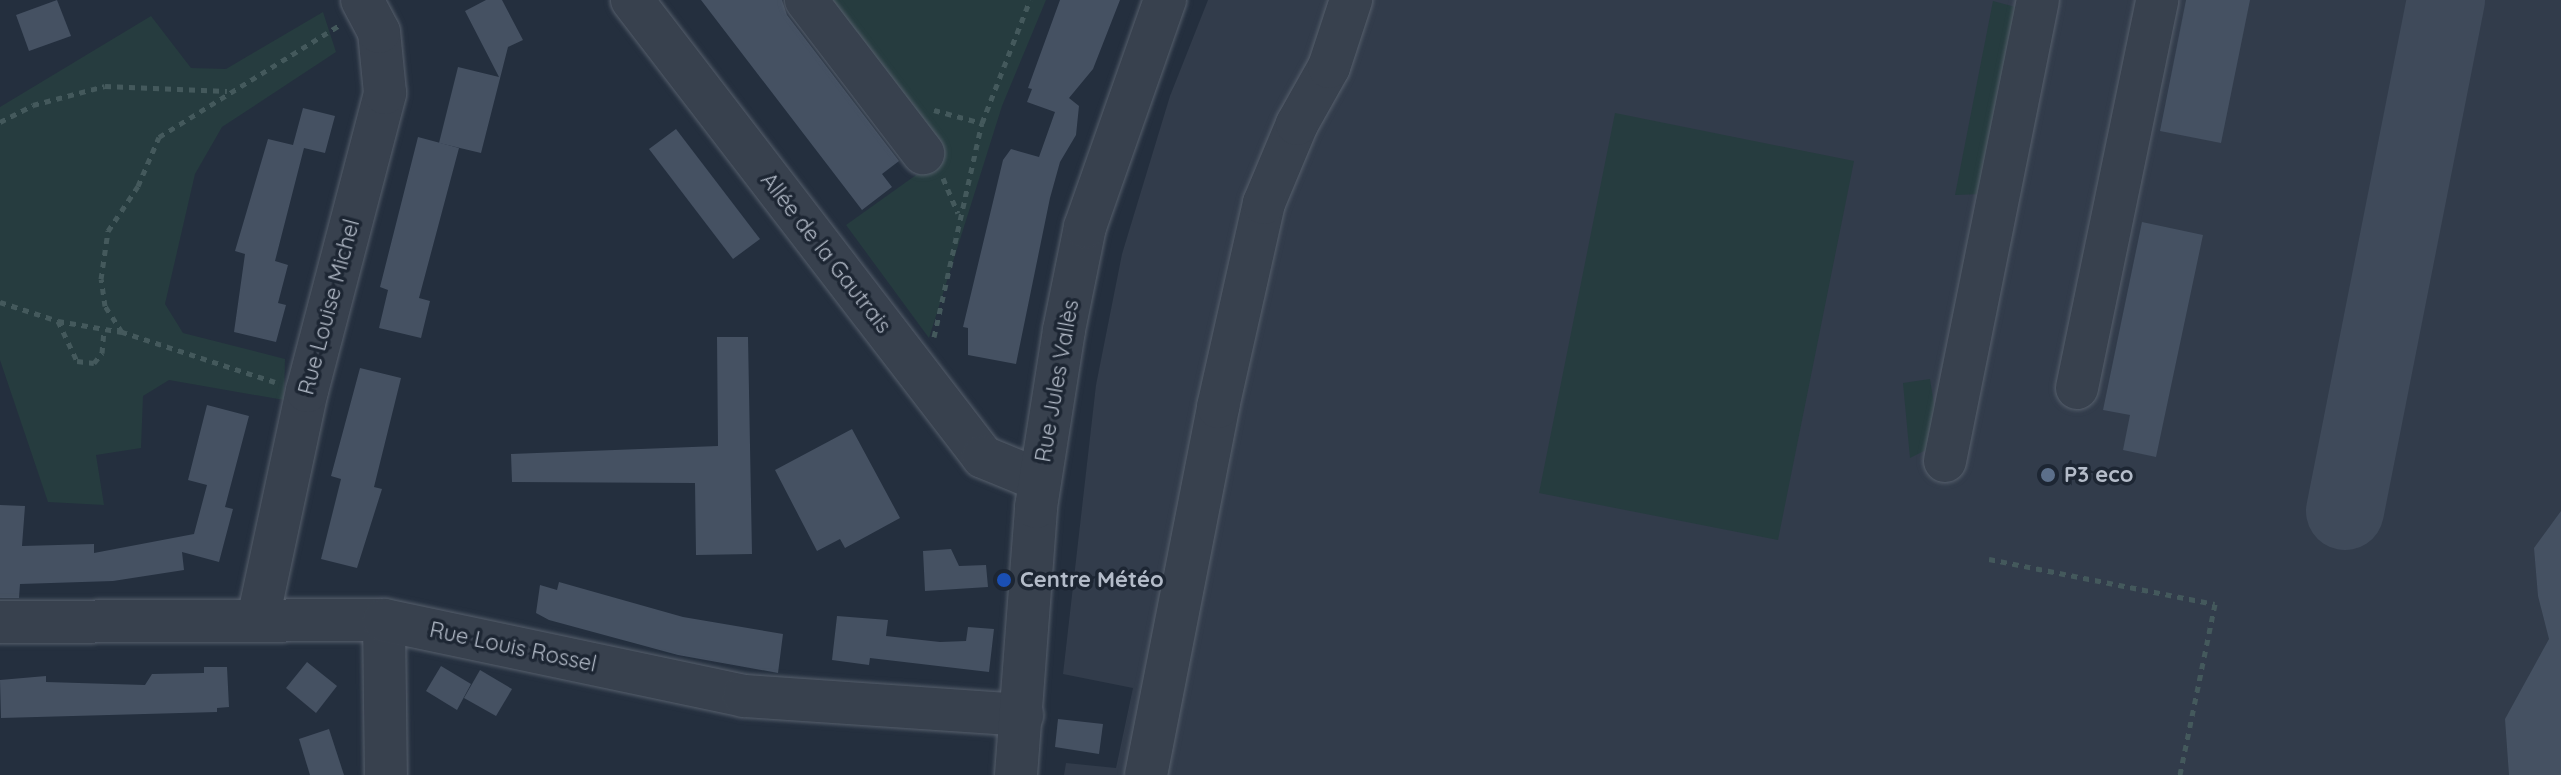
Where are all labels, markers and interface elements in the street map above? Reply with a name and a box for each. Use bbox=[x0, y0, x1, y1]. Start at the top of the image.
street label: Allée de la Gautrais bbox=[755, 167, 897, 339]
street label: Rue Louise Michel bbox=[293, 216, 365, 398]
street label: Rue Jules Vallès bbox=[1030, 298, 1084, 464]
place label: P3 eco bbox=[2064, 462, 2133, 488]
marker: P3 eco bbox=[2039, 466, 2057, 484]
place label: Centre Météo bbox=[1020, 567, 1164, 593]
marker: Centre Météo bbox=[995, 571, 1013, 589]
street label: Rue Louis Rossel bbox=[427, 616, 599, 678]

